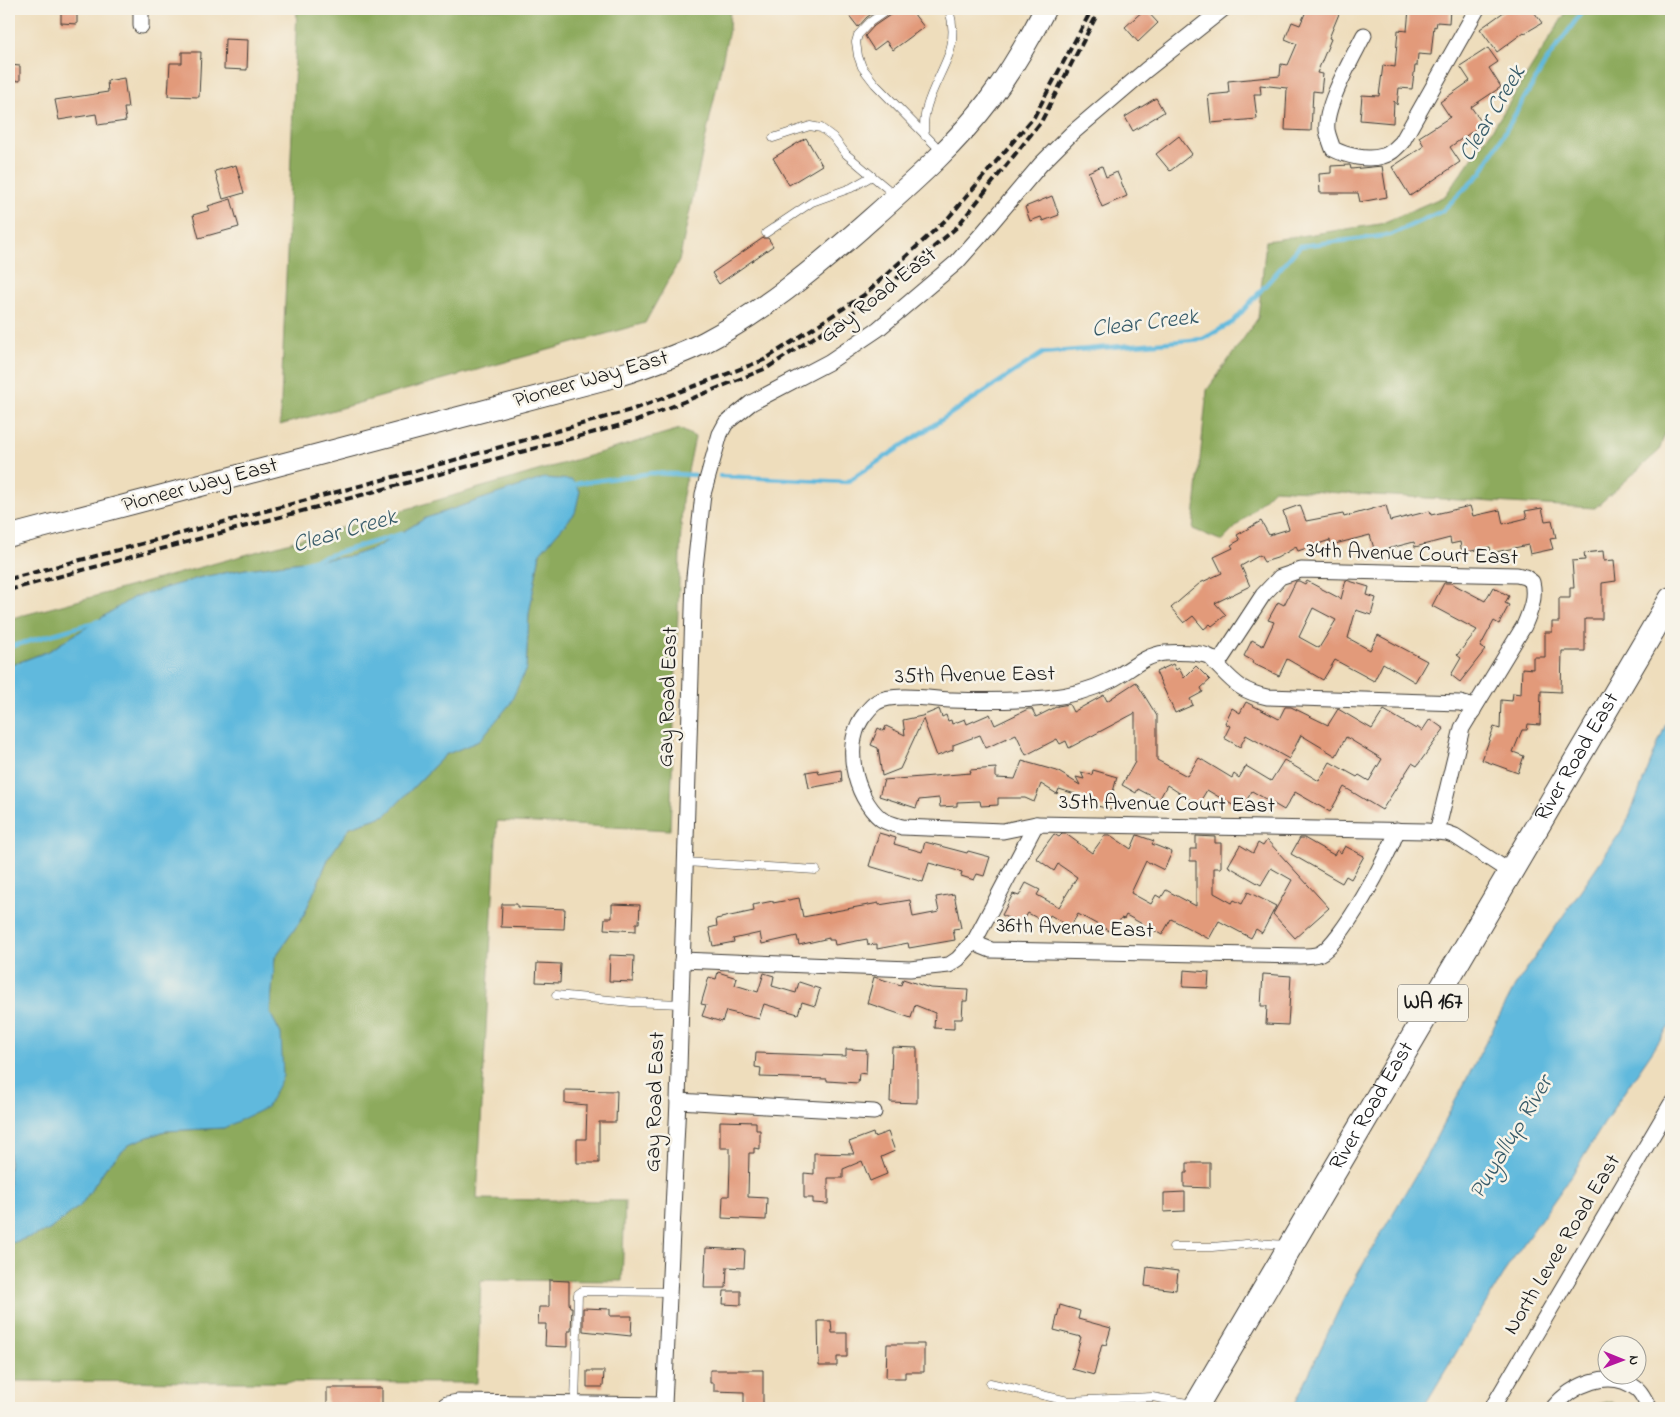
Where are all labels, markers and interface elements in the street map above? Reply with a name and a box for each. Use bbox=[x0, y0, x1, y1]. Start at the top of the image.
water label: Clear Creek bbox=[1450, 58, 1536, 169]
street label: Gay Road East bbox=[814, 240, 945, 353]
water label: Clear Creek bbox=[1090, 300, 1202, 348]
street label: Pioneer Way East bbox=[510, 342, 673, 418]
street label: Pioneer Way East bbox=[119, 450, 282, 523]
water label: Clear Creek bbox=[289, 500, 403, 564]
street label: 34th Avenue Court East bbox=[1305, 535, 1519, 575]
street label: Gay Road East bbox=[651, 626, 688, 768]
street label: 35th Avenue East bbox=[895, 659, 1056, 693]
street label: River Road East bbox=[1527, 686, 1629, 828]
street label: 35th Avenue Court East bbox=[1059, 787, 1276, 823]
street label: 36th Avenue East bbox=[996, 910, 1155, 948]
road number: WA 167 bbox=[1398, 984, 1468, 1021]
street label: Gay Road East bbox=[638, 1031, 675, 1173]
street label: River Road East bbox=[1322, 1035, 1423, 1177]
water label: Puyallup River bbox=[1461, 1067, 1564, 1207]
street label: North Levee Road East bbox=[1496, 1148, 1630, 1342]
north arrow bbox=[1598, 1334, 1648, 1384]
text: N bbox=[1623, 1355, 1644, 1365]

